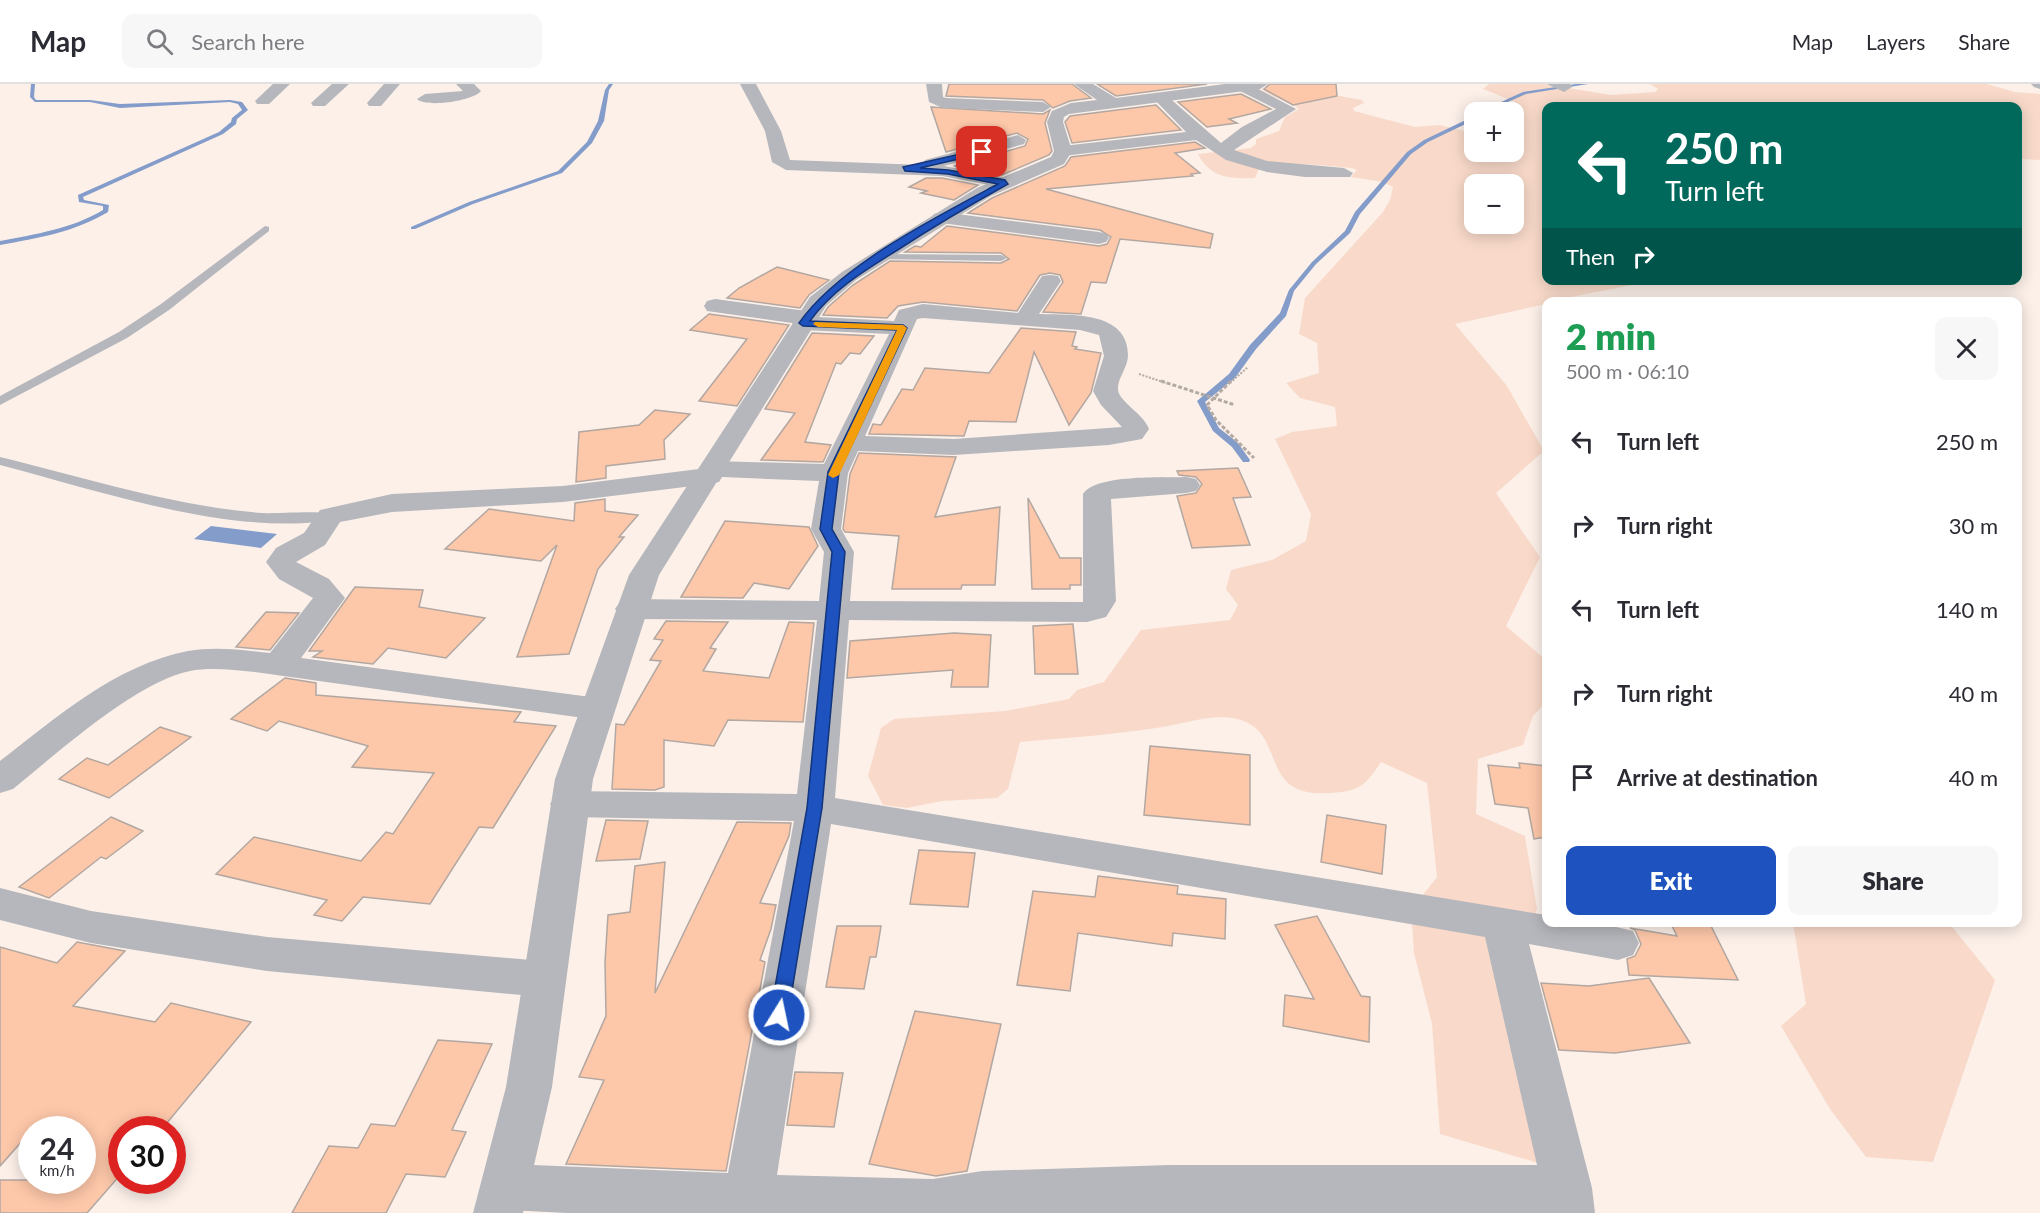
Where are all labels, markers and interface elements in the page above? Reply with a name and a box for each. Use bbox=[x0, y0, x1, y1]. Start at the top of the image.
search box bbox=[122, 14, 542, 68]
text: Map bbox=[30, 24, 86, 58]
icon: search bbox=[143, 25, 176, 58]
text: Search here bbox=[191, 28, 305, 55]
text: Map bbox=[1792, 29, 1833, 54]
text: Layers bbox=[1866, 29, 1925, 54]
text: Share bbox=[1958, 29, 2010, 54]
map controls bbox=[1464, 102, 1524, 234]
button: + bbox=[1464, 102, 1524, 162]
text: 250 m bbox=[1665, 123, 1783, 173]
pin bbox=[956, 126, 1007, 177]
icon: left bbox=[1566, 126, 1644, 204]
icon: arrive bbox=[965, 135, 998, 168]
button: − bbox=[1464, 174, 1524, 234]
text: Turn left bbox=[1665, 174, 1764, 207]
icon: right bbox=[1627, 240, 1660, 273]
text: Then bbox=[1566, 243, 1615, 270]
text: 2 min bbox=[1566, 314, 1656, 358]
button: close bbox=[1935, 317, 1998, 380]
text: 500 m · 06:10 bbox=[1566, 359, 1689, 383]
icon: left bbox=[1566, 425, 1599, 458]
text: Turn left bbox=[1617, 428, 1699, 455]
text: 250 m bbox=[1936, 428, 1998, 455]
icon: right bbox=[1566, 509, 1599, 542]
text: Turn right bbox=[1617, 512, 1712, 539]
text: 30 m bbox=[1949, 512, 1998, 539]
icon: left bbox=[1566, 593, 1599, 626]
text: Turn left bbox=[1617, 596, 1699, 623]
text: 140 m bbox=[1936, 596, 1998, 623]
icon: right bbox=[1566, 677, 1599, 710]
text: Turn right bbox=[1617, 680, 1712, 707]
text: 40 m bbox=[1949, 680, 1998, 707]
icon: arrive bbox=[1566, 761, 1599, 794]
text: Arrive at destination bbox=[1617, 764, 1818, 791]
text: 40 m bbox=[1949, 764, 1998, 791]
button: Exit bbox=[1566, 846, 1776, 915]
button: Share bbox=[1788, 846, 1998, 915]
position arrow bbox=[747, 983, 811, 1047]
speed limit sign: 30 bbox=[108, 1116, 186, 1194]
text: 24 bbox=[40, 1130, 74, 1166]
text: km/h bbox=[39, 1161, 75, 1179]

